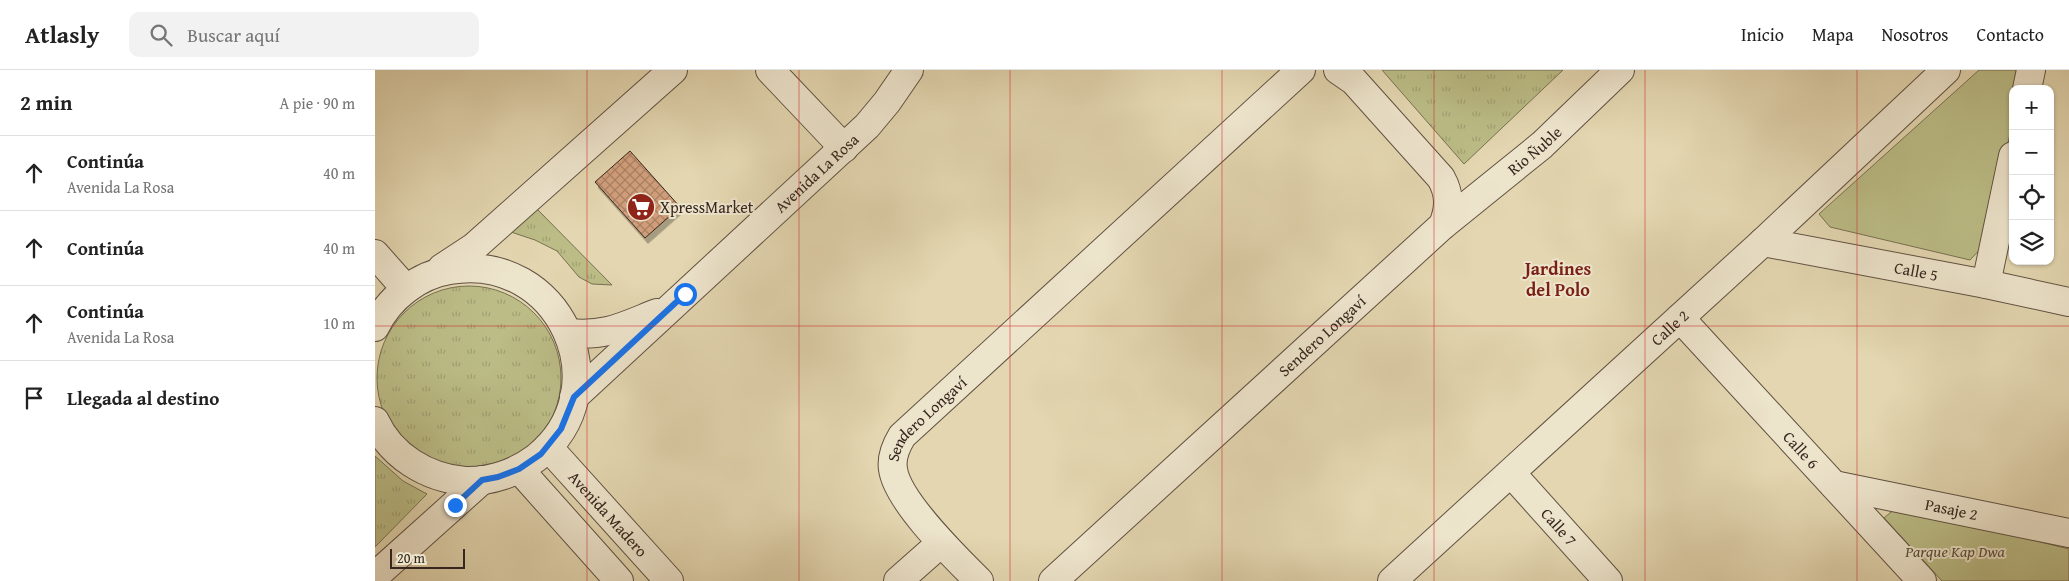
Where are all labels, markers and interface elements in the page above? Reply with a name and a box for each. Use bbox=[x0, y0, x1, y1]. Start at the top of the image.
search box bbox=[129, 12, 479, 57]
text: Atlasly bbox=[25, 17, 99, 52]
icon: search bbox=[147, 21, 175, 49]
text: Buscar aquí bbox=[187, 21, 280, 49]
text: Inicio bbox=[1741, 21, 1784, 48]
text: Mapa bbox=[1812, 21, 1853, 48]
text: Nosotros bbox=[1881, 21, 1949, 48]
text: Contacto bbox=[1977, 21, 2044, 48]
map controls bbox=[2009, 85, 2054, 265]
button: + bbox=[2009, 85, 2054, 130]
text: 2 min bbox=[20, 87, 72, 118]
text: A pie · 90 m bbox=[279, 91, 355, 115]
street label: Rio Ñuble bbox=[1502, 120, 1567, 181]
street label: Avenida La Rosa bbox=[769, 127, 864, 218]
button: − bbox=[2009, 130, 2054, 175]
text: Continúa bbox=[67, 147, 144, 175]
icon: ahead bbox=[20, 159, 48, 187]
text: 40 m bbox=[323, 161, 355, 185]
text: Avenida La Rosa bbox=[67, 175, 174, 199]
button: locate bbox=[2009, 175, 2054, 220]
supermarket icon: XpressMarket bbox=[626, 192, 656, 222]
place label: XpressMarket bbox=[660, 195, 754, 219]
button: layers bbox=[2009, 220, 2054, 265]
icon: ahead bbox=[20, 234, 48, 262]
text: Continúa bbox=[67, 234, 144, 262]
text: 40 m bbox=[323, 236, 355, 260]
district label: Jardines del Polo bbox=[1522, 255, 1592, 303]
street label: Calle 5 bbox=[1892, 255, 1940, 287]
route start bbox=[674, 283, 697, 306]
street label: Sendero Longaví bbox=[1273, 289, 1371, 382]
text: Continúa bbox=[67, 297, 144, 325]
street label: Calle 2 bbox=[1645, 304, 1694, 351]
icon: ahead bbox=[20, 309, 48, 337]
text: 10 m bbox=[323, 311, 355, 335]
text: Avenida La Rosa bbox=[67, 325, 174, 349]
street label: Sendero Longaví bbox=[881, 370, 972, 463]
icon: arrive bbox=[20, 384, 48, 412]
text: Llegada al destino bbox=[67, 384, 219, 412]
street label: Calle 6 bbox=[1777, 425, 1825, 474]
street label: Avenida Madero bbox=[563, 466, 654, 562]
street label: Pasaje 2 bbox=[1923, 492, 1980, 526]
route end bbox=[444, 494, 467, 517]
street label: Calle 7 bbox=[1535, 502, 1583, 551]
park label: Parque Kap Dwa bbox=[1904, 539, 2006, 563]
scale bar bbox=[390, 546, 465, 569]
text: 20 m bbox=[397, 548, 425, 568]

